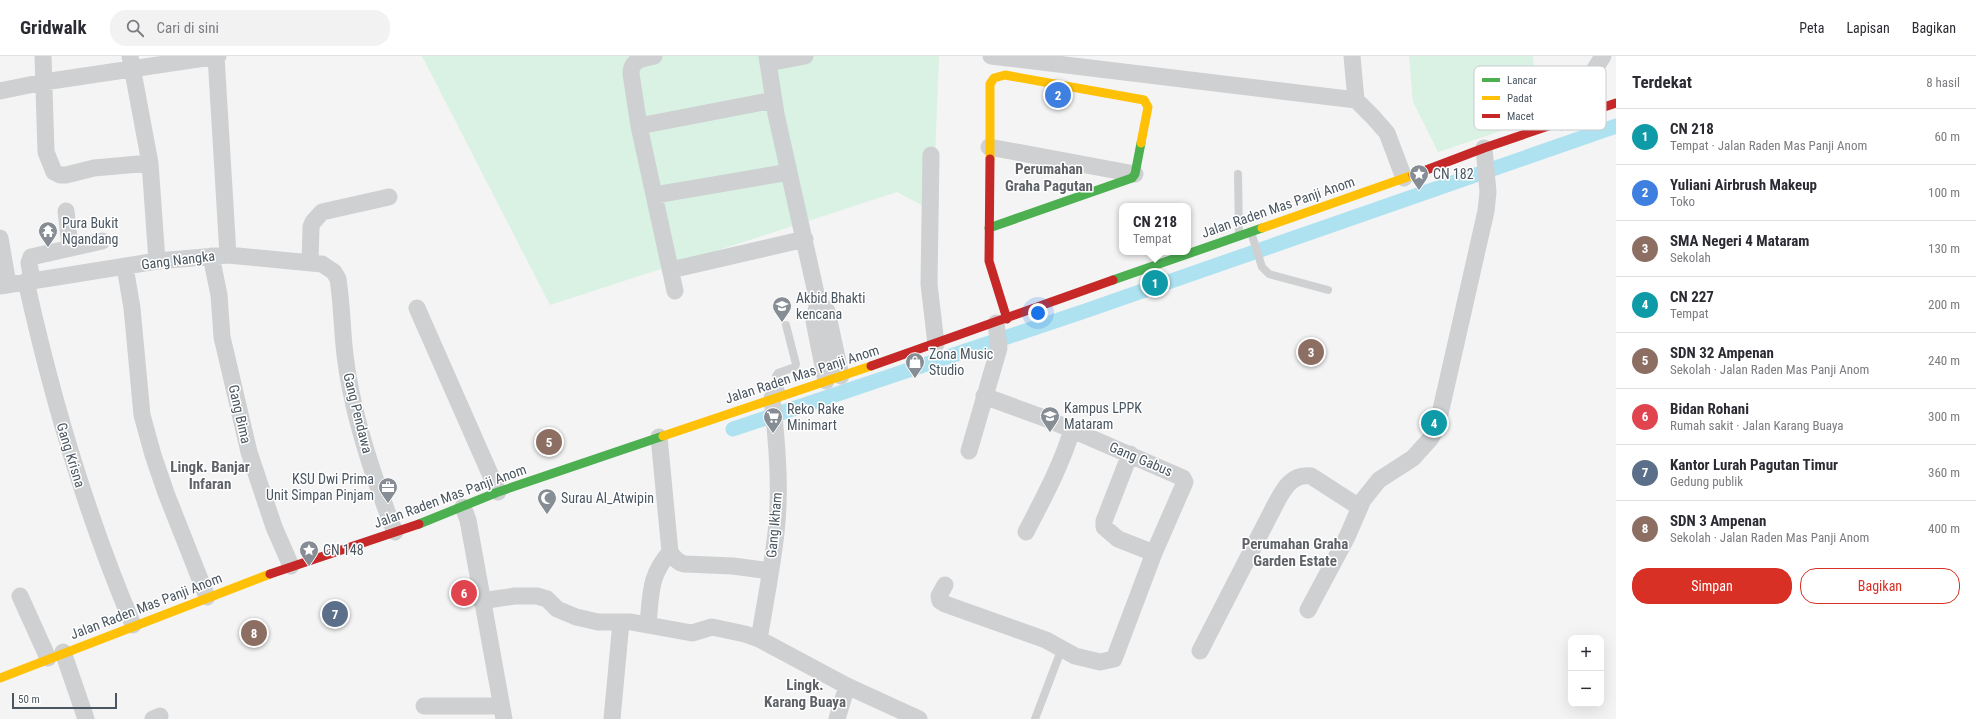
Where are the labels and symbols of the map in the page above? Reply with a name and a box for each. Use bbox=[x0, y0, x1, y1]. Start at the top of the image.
legend bbox=[1474, 66, 1606, 130]
text: Lancar bbox=[1507, 74, 1537, 87]
pin: 2 bbox=[1045, 80, 1071, 110]
text: Padat bbox=[1507, 92, 1532, 105]
text: Macet bbox=[1507, 110, 1534, 123]
district label: Perumahan Graha Pagutan bbox=[1005, 160, 1093, 195]
place icon: CN 182 bbox=[1408, 163, 1430, 191]
place label: CN 182 bbox=[1433, 166, 1474, 182]
street label: Jalan Raden Mas Panji Anom bbox=[1199, 173, 1357, 241]
place label: Pura Bukit Ngandang bbox=[62, 215, 119, 247]
temple icon: Pura Bukit Ngandang bbox=[37, 220, 59, 248]
street label: Gang Nangka bbox=[140, 248, 216, 272]
pin: 1 bbox=[1142, 268, 1168, 298]
place label: Akbid Bhakti kencana bbox=[796, 290, 865, 322]
school or university icon: Akbid Bhakti kencana bbox=[771, 295, 793, 323]
your location bbox=[1028, 303, 1048, 323]
pin: 3 bbox=[1298, 337, 1324, 367]
street label: Jalan Raden Mas Panji Anom bbox=[723, 342, 881, 406]
place label: Zona Music Studio bbox=[929, 346, 993, 378]
shop icon: Zona Music Studio bbox=[904, 351, 926, 379]
street label: Gang Pendawa bbox=[340, 371, 376, 455]
street label: Gang Bima bbox=[225, 383, 255, 445]
place label: Kampus LPPK Mataram bbox=[1064, 400, 1142, 432]
place label: Reko Rake Minimart bbox=[787, 401, 845, 433]
school or university icon: Kampus LPPK Mataram bbox=[1039, 405, 1061, 433]
supermarket icon: Reko Rake Minimart bbox=[762, 406, 784, 434]
pin: 4 bbox=[1421, 408, 1447, 438]
street label: Gang Krisna bbox=[54, 421, 88, 489]
pin: 5 bbox=[536, 427, 562, 457]
street label: Gang Gabus bbox=[1107, 439, 1175, 479]
district label: Lingk. Banjar Infaran bbox=[170, 458, 250, 493]
street label: Jalan Raden Mas Panji Anom bbox=[372, 461, 528, 531]
place label: KSU Dwi Prima Unit Simpan Pinjam bbox=[266, 471, 374, 503]
office icon: KSU Dwi Prima Unit Simpan Pinjam bbox=[377, 476, 399, 504]
mosque icon: Surau Al_Atwipin bbox=[536, 487, 558, 515]
place label: Surau Al_Atwipin bbox=[561, 490, 654, 506]
street label: Gang Ikham bbox=[763, 492, 785, 558]
district label: Perumahan Graha Garden Estate bbox=[1242, 535, 1348, 570]
place icon: CN 148 bbox=[298, 539, 320, 567]
place label: CN 148 bbox=[323, 542, 364, 558]
street label: Jalan Raden Mas Panji Anom bbox=[68, 570, 224, 642]
pin: 6 bbox=[451, 578, 477, 608]
pin: 7 bbox=[322, 599, 348, 629]
pin: 8 bbox=[241, 618, 267, 648]
district label: Lingk. Karang Buaya bbox=[764, 676, 846, 711]
scale bar bbox=[12, 691, 117, 710]

